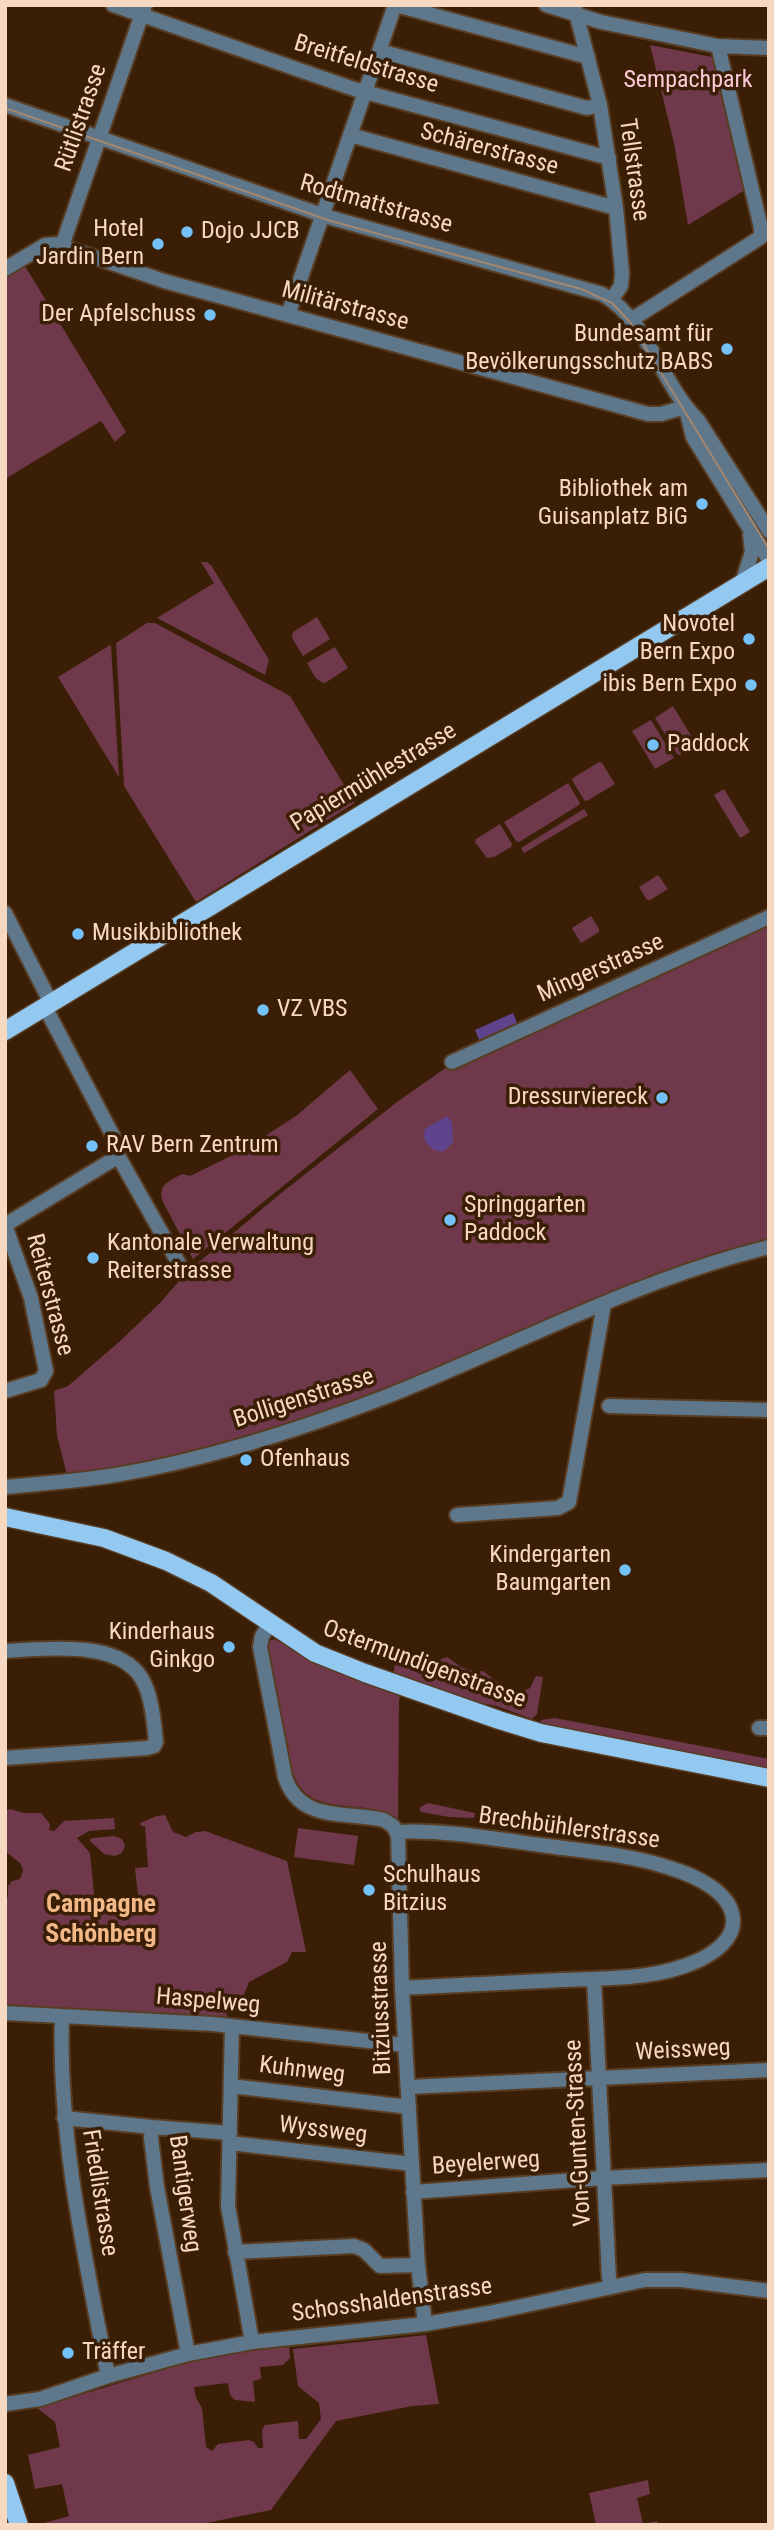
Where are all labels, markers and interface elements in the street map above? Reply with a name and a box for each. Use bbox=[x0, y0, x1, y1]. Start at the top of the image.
street label: Breitfeldstrasse bbox=[290, 29, 442, 101]
street label: Rütlistrasse bbox=[50, 60, 114, 176]
park label: Sempachpark bbox=[623, 67, 753, 95]
street label: Tellstrasse bbox=[612, 117, 654, 223]
street label: Schärerstrasse bbox=[417, 118, 561, 182]
street label: Rodtmattstrasse bbox=[297, 170, 455, 240]
place label: Hotel Jardin Bern bbox=[36, 216, 144, 272]
place label: Dojo JJCB bbox=[201, 218, 300, 246]
marker: Dojo JJCB bbox=[179, 224, 195, 240]
marker: Hotel Jardin Bern bbox=[150, 236, 166, 252]
street label: Militärstrasse bbox=[278, 276, 412, 338]
place label: Der Apfelschuss bbox=[41, 301, 196, 329]
marker: Der Apfelschuss bbox=[202, 307, 218, 323]
place label: Bundesamt für Bevölkerungsschutz BABS bbox=[465, 321, 713, 377]
marker: Bundesamt für Bevölkerungsschutz BABS bbox=[719, 341, 735, 357]
place label: Bibliothek am Guisanplatz BiG bbox=[538, 476, 688, 532]
marker: Bibliothek am Guisanplatz BiG bbox=[694, 496, 710, 512]
place label: Novotel Bern Expo bbox=[640, 611, 735, 667]
marker: Novotel Bern Expo bbox=[741, 631, 757, 647]
place label: ibis Bern Expo bbox=[603, 671, 737, 699]
marker: ibis Bern Expo bbox=[743, 677, 759, 693]
street label: Papiermühlestrasse bbox=[286, 717, 462, 839]
place label: Paddock bbox=[667, 731, 749, 759]
marker: Paddock bbox=[645, 737, 661, 753]
place label: Musikbibliothek bbox=[92, 920, 242, 948]
marker: Musikbibliothek bbox=[70, 926, 86, 942]
street label: Mingerstrasse bbox=[533, 928, 669, 1010]
place label: VZ VBS bbox=[277, 996, 348, 1024]
marker: VZ VBS bbox=[255, 1002, 271, 1018]
place label: Dressurviereck bbox=[508, 1084, 648, 1112]
marker: Dressurviereck bbox=[654, 1090, 670, 1106]
place label: RAV Bern Zentrum bbox=[106, 1132, 279, 1160]
marker: RAV Bern Zentrum bbox=[84, 1138, 100, 1154]
place label: Springgarten Paddock bbox=[464, 1192, 586, 1248]
marker: Springgarten Paddock bbox=[442, 1212, 458, 1228]
place label: Kantonale Verwaltung Reiterstrasse bbox=[107, 1230, 314, 1286]
street label: Reiterstrasse bbox=[19, 1231, 79, 1359]
marker: Kantonale Verwaltung Reiterstrasse bbox=[85, 1250, 101, 1266]
street label: Bolligenstrasse bbox=[230, 1363, 378, 1435]
place label: Ofenhaus bbox=[260, 1446, 350, 1474]
marker: Ofenhaus bbox=[238, 1452, 254, 1468]
place label: Kindergarten Baumgarten bbox=[489, 1542, 611, 1598]
marker: Kindergarten Baumgarten bbox=[617, 1562, 633, 1578]
street label: Ostermundigenstrasse bbox=[319, 1615, 529, 1715]
place label: Kinderhaus Ginkgo bbox=[109, 1619, 215, 1675]
marker: Kinderhaus Ginkgo bbox=[221, 1639, 237, 1655]
street label: Brechbühlerstrasse bbox=[477, 1802, 661, 1856]
place label: Schulhaus Bitzius bbox=[383, 1862, 481, 1918]
marker: Schulhaus Bitzius bbox=[361, 1882, 377, 1898]
district label: Campagne Schönberg bbox=[45, 1889, 157, 1951]
street label: Bitziusstrasse bbox=[365, 1941, 399, 2075]
street label: Haspelweg bbox=[155, 1983, 261, 2021]
street label: Weissweg bbox=[635, 2034, 731, 2068]
street label: Von-Gunten-Strasse bbox=[560, 2039, 598, 2227]
street label: Kuhnweg bbox=[257, 2051, 347, 2091]
street label: Wyssweg bbox=[277, 2111, 369, 2151]
street label: Friedlistrasse bbox=[75, 2128, 123, 2258]
street label: Bantigerweg bbox=[162, 2134, 206, 2254]
street label: Beyelerweg bbox=[431, 2146, 541, 2182]
street label: Schosshaldenstrasse bbox=[290, 2273, 494, 2329]
place label: Träffer bbox=[82, 2339, 145, 2367]
marker: Träffer bbox=[60, 2345, 76, 2361]

